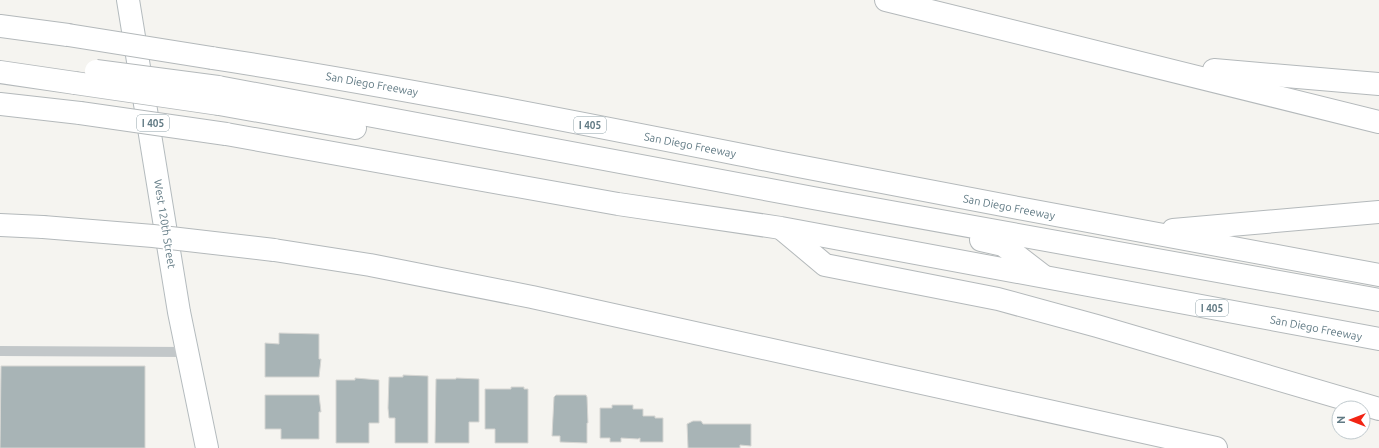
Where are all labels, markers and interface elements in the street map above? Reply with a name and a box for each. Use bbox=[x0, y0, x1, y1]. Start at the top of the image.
street label: San Diego Freeway bbox=[325, 70, 420, 98]
road number: I 405 bbox=[137, 115, 169, 131]
road number: I 405 bbox=[574, 117, 606, 133]
street label: San Diego Freeway bbox=[643, 130, 738, 160]
street label: West 120th Street bbox=[152, 179, 178, 270]
street label: San Diego Freeway bbox=[962, 192, 1057, 222]
road number: I 405 bbox=[1196, 300, 1228, 316]
street label: San Diego Freeway bbox=[1269, 313, 1364, 343]
north arrow bbox=[1331, 400, 1371, 440]
text: N bbox=[1335, 416, 1347, 424]

